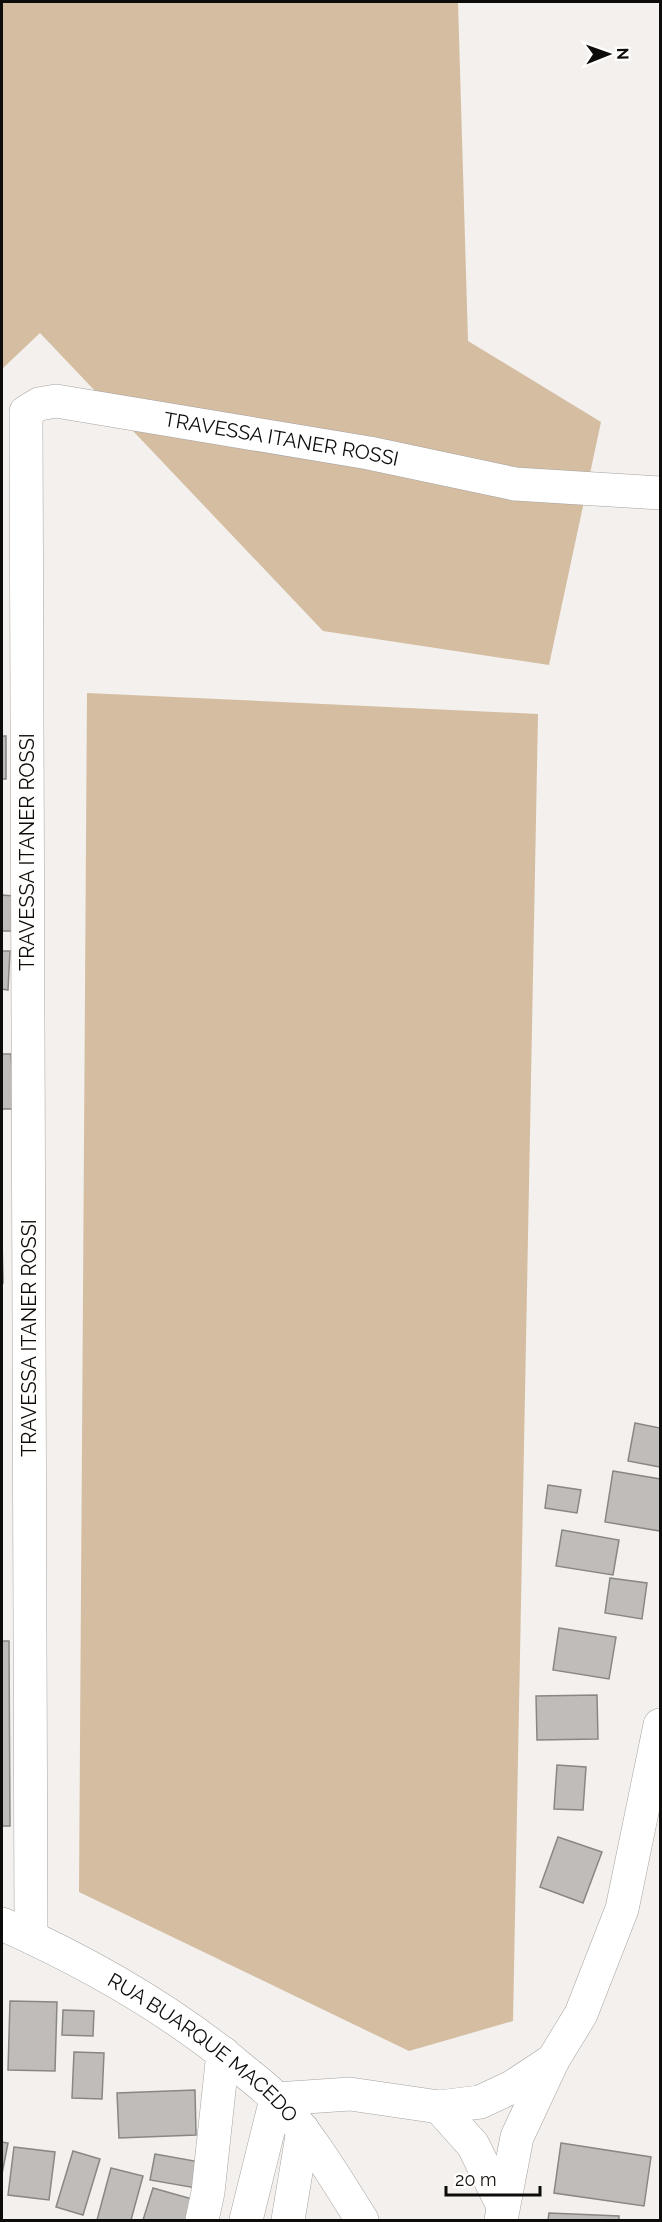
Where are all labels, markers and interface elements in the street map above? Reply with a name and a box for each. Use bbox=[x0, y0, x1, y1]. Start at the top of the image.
north arrow bbox=[578, 24, 638, 84]
text: N bbox=[613, 47, 632, 60]
street label: TRAVESSA ITANER ROSSI bbox=[162, 407, 401, 471]
street label: TRAVESSA ITANER ROSSI bbox=[15, 733, 39, 971]
street label: TRAVESSA ITANER ROSSI bbox=[17, 1219, 41, 1457]
street label: RUA BUARQUE MACEDO bbox=[103, 1968, 303, 2127]
scale bar bbox=[446, 2159, 540, 2197]
text: 20 m bbox=[455, 2169, 497, 2190]

